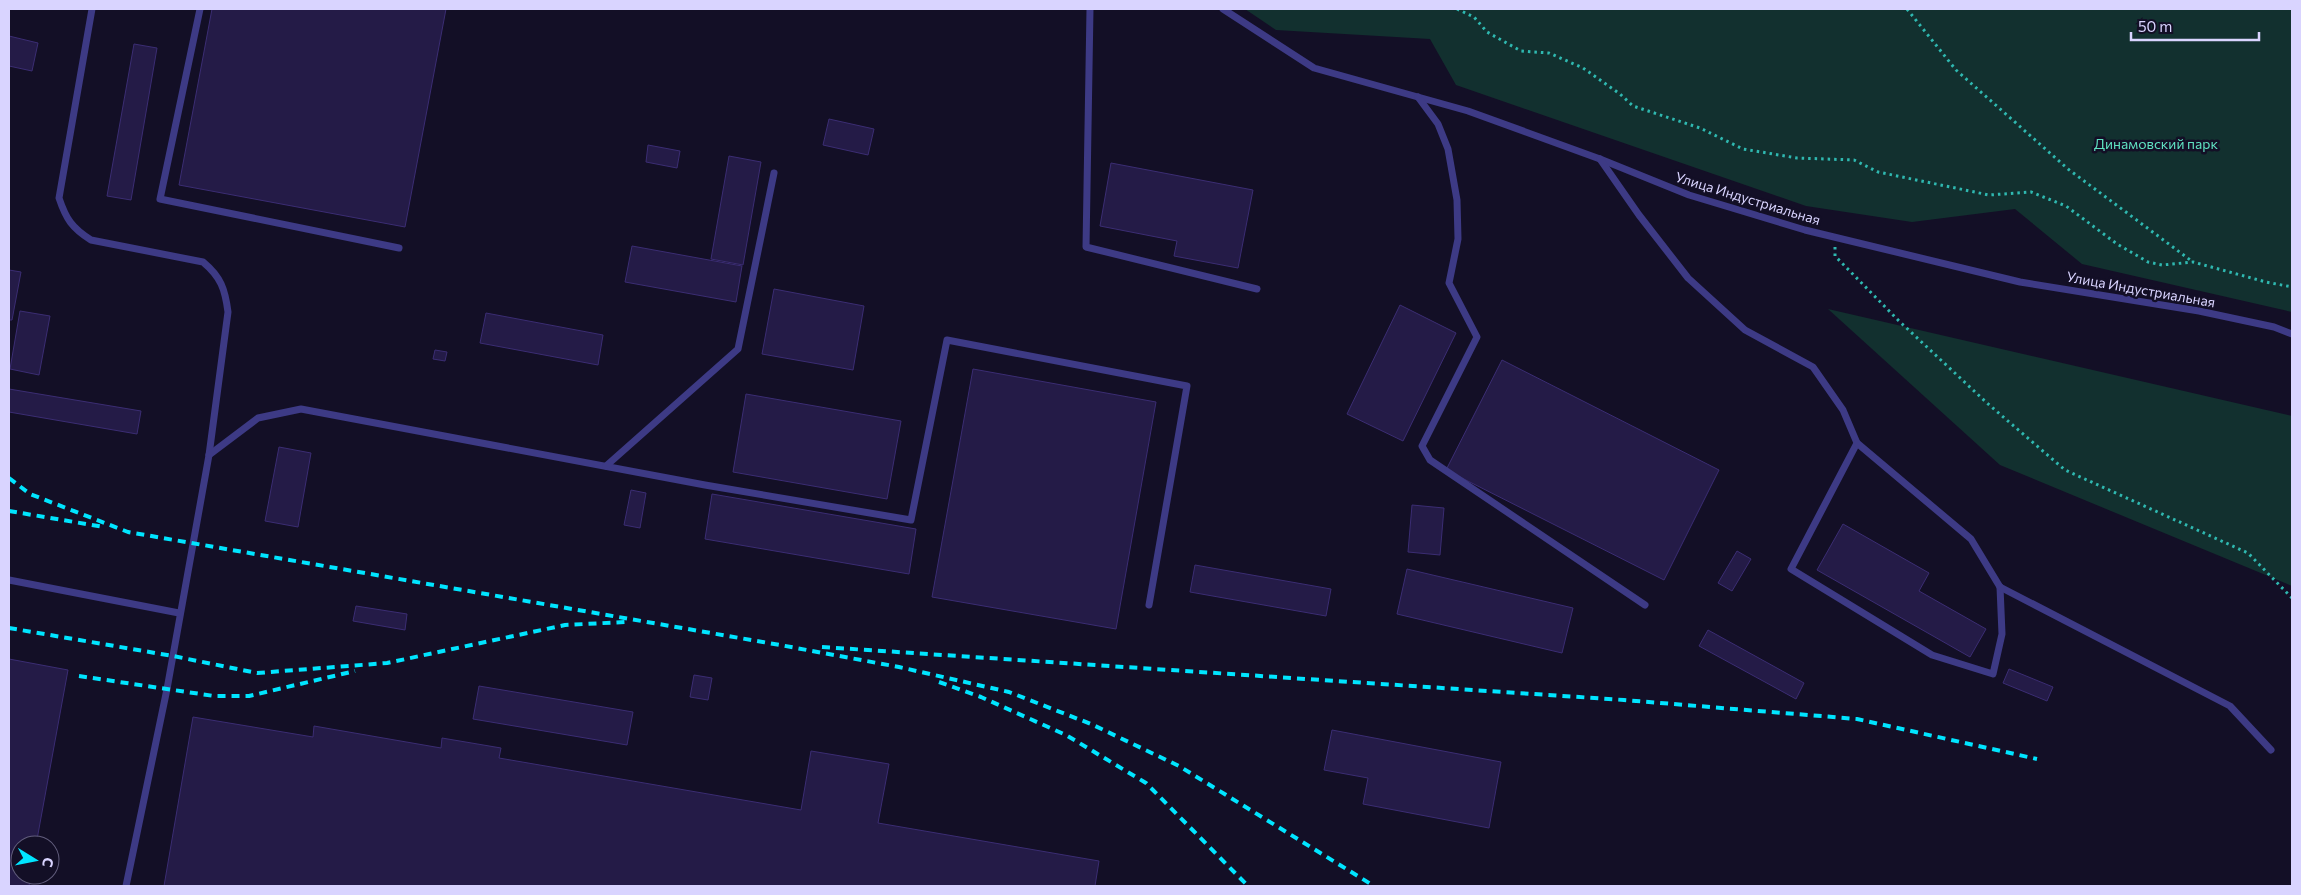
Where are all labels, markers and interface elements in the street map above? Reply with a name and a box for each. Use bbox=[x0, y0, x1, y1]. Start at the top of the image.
scale bar bbox=[2131, 10, 2258, 42]
text: 50 m bbox=[2138, 17, 2172, 35]
park label: Динамовский парк bbox=[2094, 135, 2219, 152]
street label: Улица Индустриальная bbox=[1673, 168, 1823, 228]
street label: Улица Индустриальная bbox=[2065, 268, 2217, 310]
north arrow bbox=[10, 835, 60, 885]
text: С bbox=[39, 856, 57, 869]

